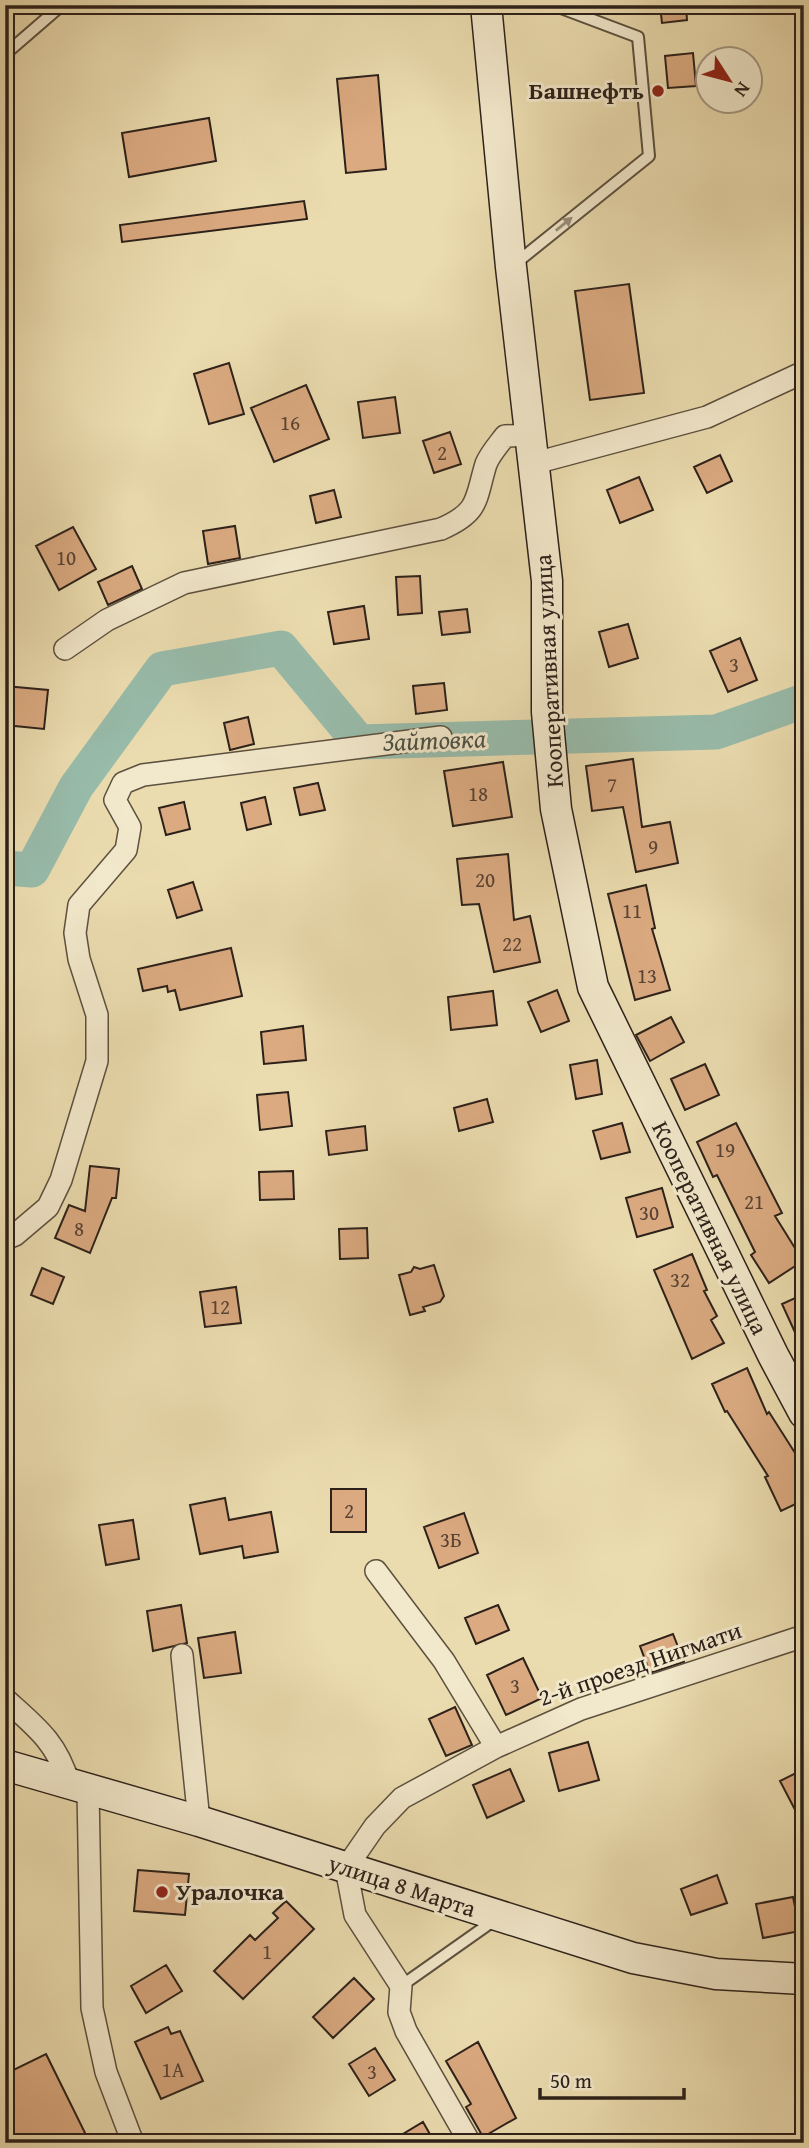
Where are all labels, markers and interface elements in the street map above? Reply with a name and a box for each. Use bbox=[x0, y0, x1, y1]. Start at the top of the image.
north arrow bbox=[694, 46, 764, 116]
place label: Башнефть bbox=[529, 73, 644, 108]
text: N bbox=[728, 77, 758, 104]
marker: Башнефть bbox=[650, 83, 666, 99]
one-way arrow bbox=[556, 217, 573, 232]
house number: 16 bbox=[280, 407, 300, 438]
house number: 2 bbox=[437, 437, 447, 468]
house number: 10 bbox=[56, 542, 76, 573]
street label: Кооперативная улица bbox=[525, 553, 572, 789]
house number: 3 bbox=[729, 649, 739, 680]
water label: Зайтовка bbox=[382, 718, 486, 761]
house number: 7 bbox=[607, 769, 617, 800]
house number: 18 bbox=[468, 778, 488, 809]
house number: 9 bbox=[648, 831, 658, 862]
house number: 20 bbox=[475, 864, 495, 895]
house number: 11 bbox=[622, 895, 642, 926]
house number: 22 bbox=[502, 928, 522, 959]
house number: 13 bbox=[637, 960, 657, 991]
street label: Кооперативная улица bbox=[644, 1115, 778, 1341]
house number: 19 bbox=[715, 1134, 735, 1165]
house number: 21 bbox=[744, 1186, 764, 1217]
house number: 30 bbox=[639, 1197, 659, 1228]
house number: 8 bbox=[74, 1213, 84, 1244]
house number: 32 bbox=[670, 1264, 690, 1295]
house number: 12 bbox=[210, 1291, 230, 1322]
house number: 2 bbox=[344, 1495, 354, 1526]
house number: 3Б bbox=[440, 1524, 462, 1555]
street label: 2-й проезд Нигмати bbox=[533, 1612, 746, 1715]
house number: 3 bbox=[510, 1670, 520, 1701]
street label: улица 8 Марта bbox=[323, 1845, 481, 1926]
place label: Уралочка bbox=[176, 1874, 285, 1909]
marker: Уралочка bbox=[154, 1884, 170, 1900]
house number: 1 bbox=[262, 1936, 272, 1967]
house number: 1А bbox=[162, 2054, 185, 2085]
house number: 3 bbox=[367, 2056, 377, 2087]
scale bar bbox=[540, 2057, 683, 2101]
text: 50 m bbox=[550, 2065, 592, 2096]

